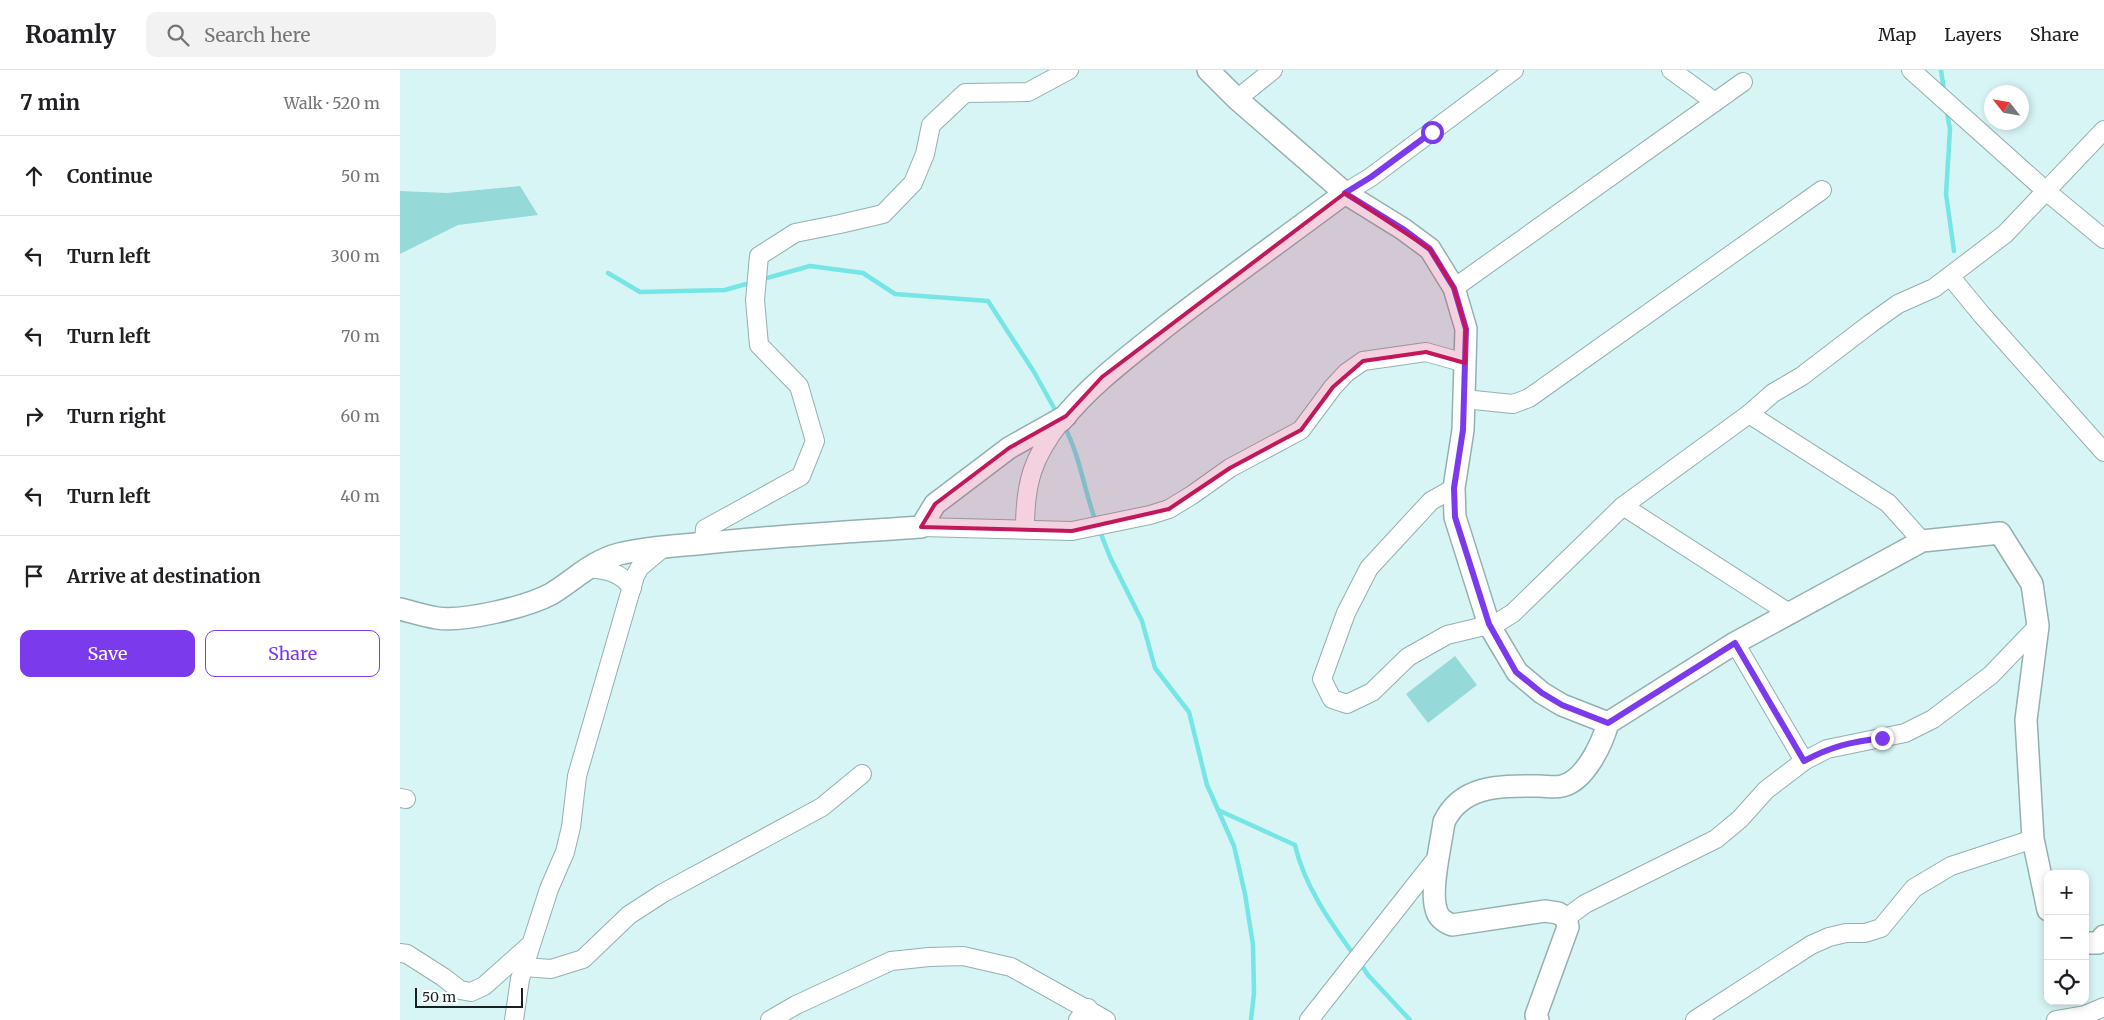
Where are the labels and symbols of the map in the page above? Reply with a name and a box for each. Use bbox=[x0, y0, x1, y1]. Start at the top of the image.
north arrow bbox=[1984, 85, 2029, 130]
route start bbox=[1421, 121, 1444, 144]
route end bbox=[1871, 727, 1894, 750]
scale bar bbox=[415, 985, 522, 1008]

